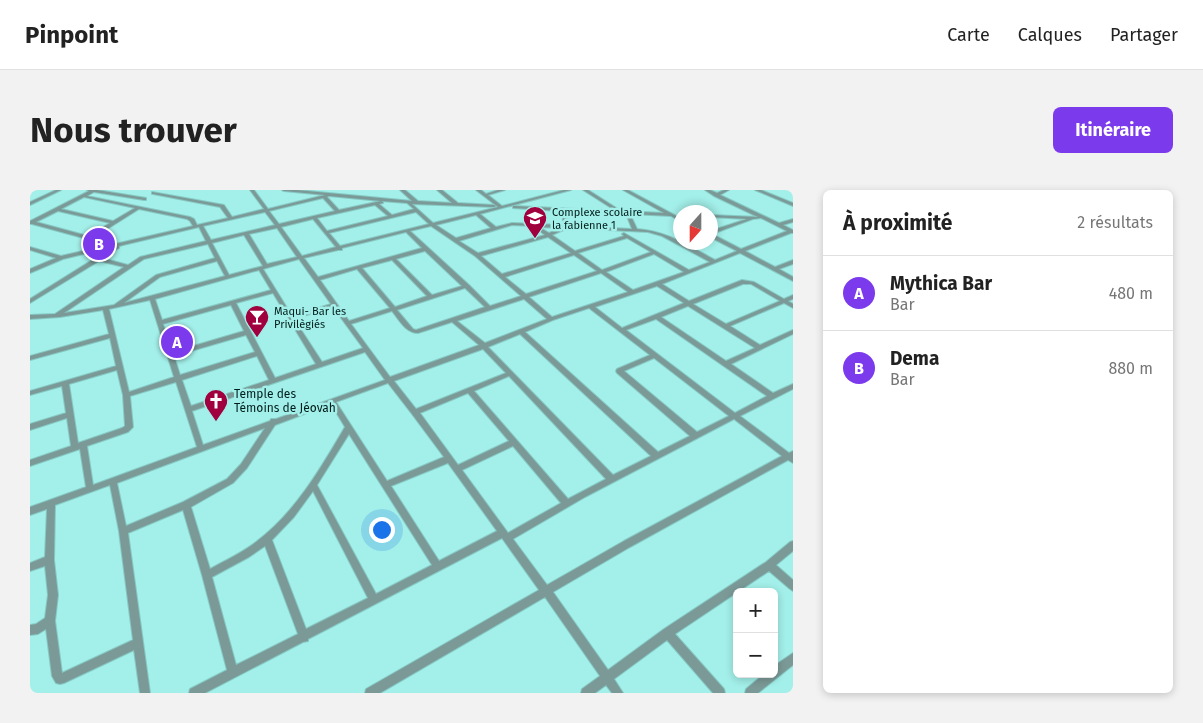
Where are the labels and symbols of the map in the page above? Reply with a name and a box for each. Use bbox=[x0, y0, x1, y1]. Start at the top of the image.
school or university icon: Complexe scolaire la fabienne 1 bbox=[522, 205, 548, 239]
north arrow bbox=[673, 205, 718, 250]
place label: Complexe scolaire la fabienne 1 bbox=[552, 206, 642, 232]
pin: B bbox=[83, 225, 115, 263]
bar icon: Maqui- Bar les Privilègiés bbox=[244, 304, 270, 338]
place label: Maqui- Bar les Privilègiés bbox=[274, 305, 346, 331]
pin: A bbox=[161, 323, 193, 361]
place label: Temple des Témoins de Jéovah bbox=[234, 387, 336, 415]
church icon: Temple des Témoins de Jéovah bbox=[203, 388, 229, 422]
your location bbox=[369, 517, 395, 543]

